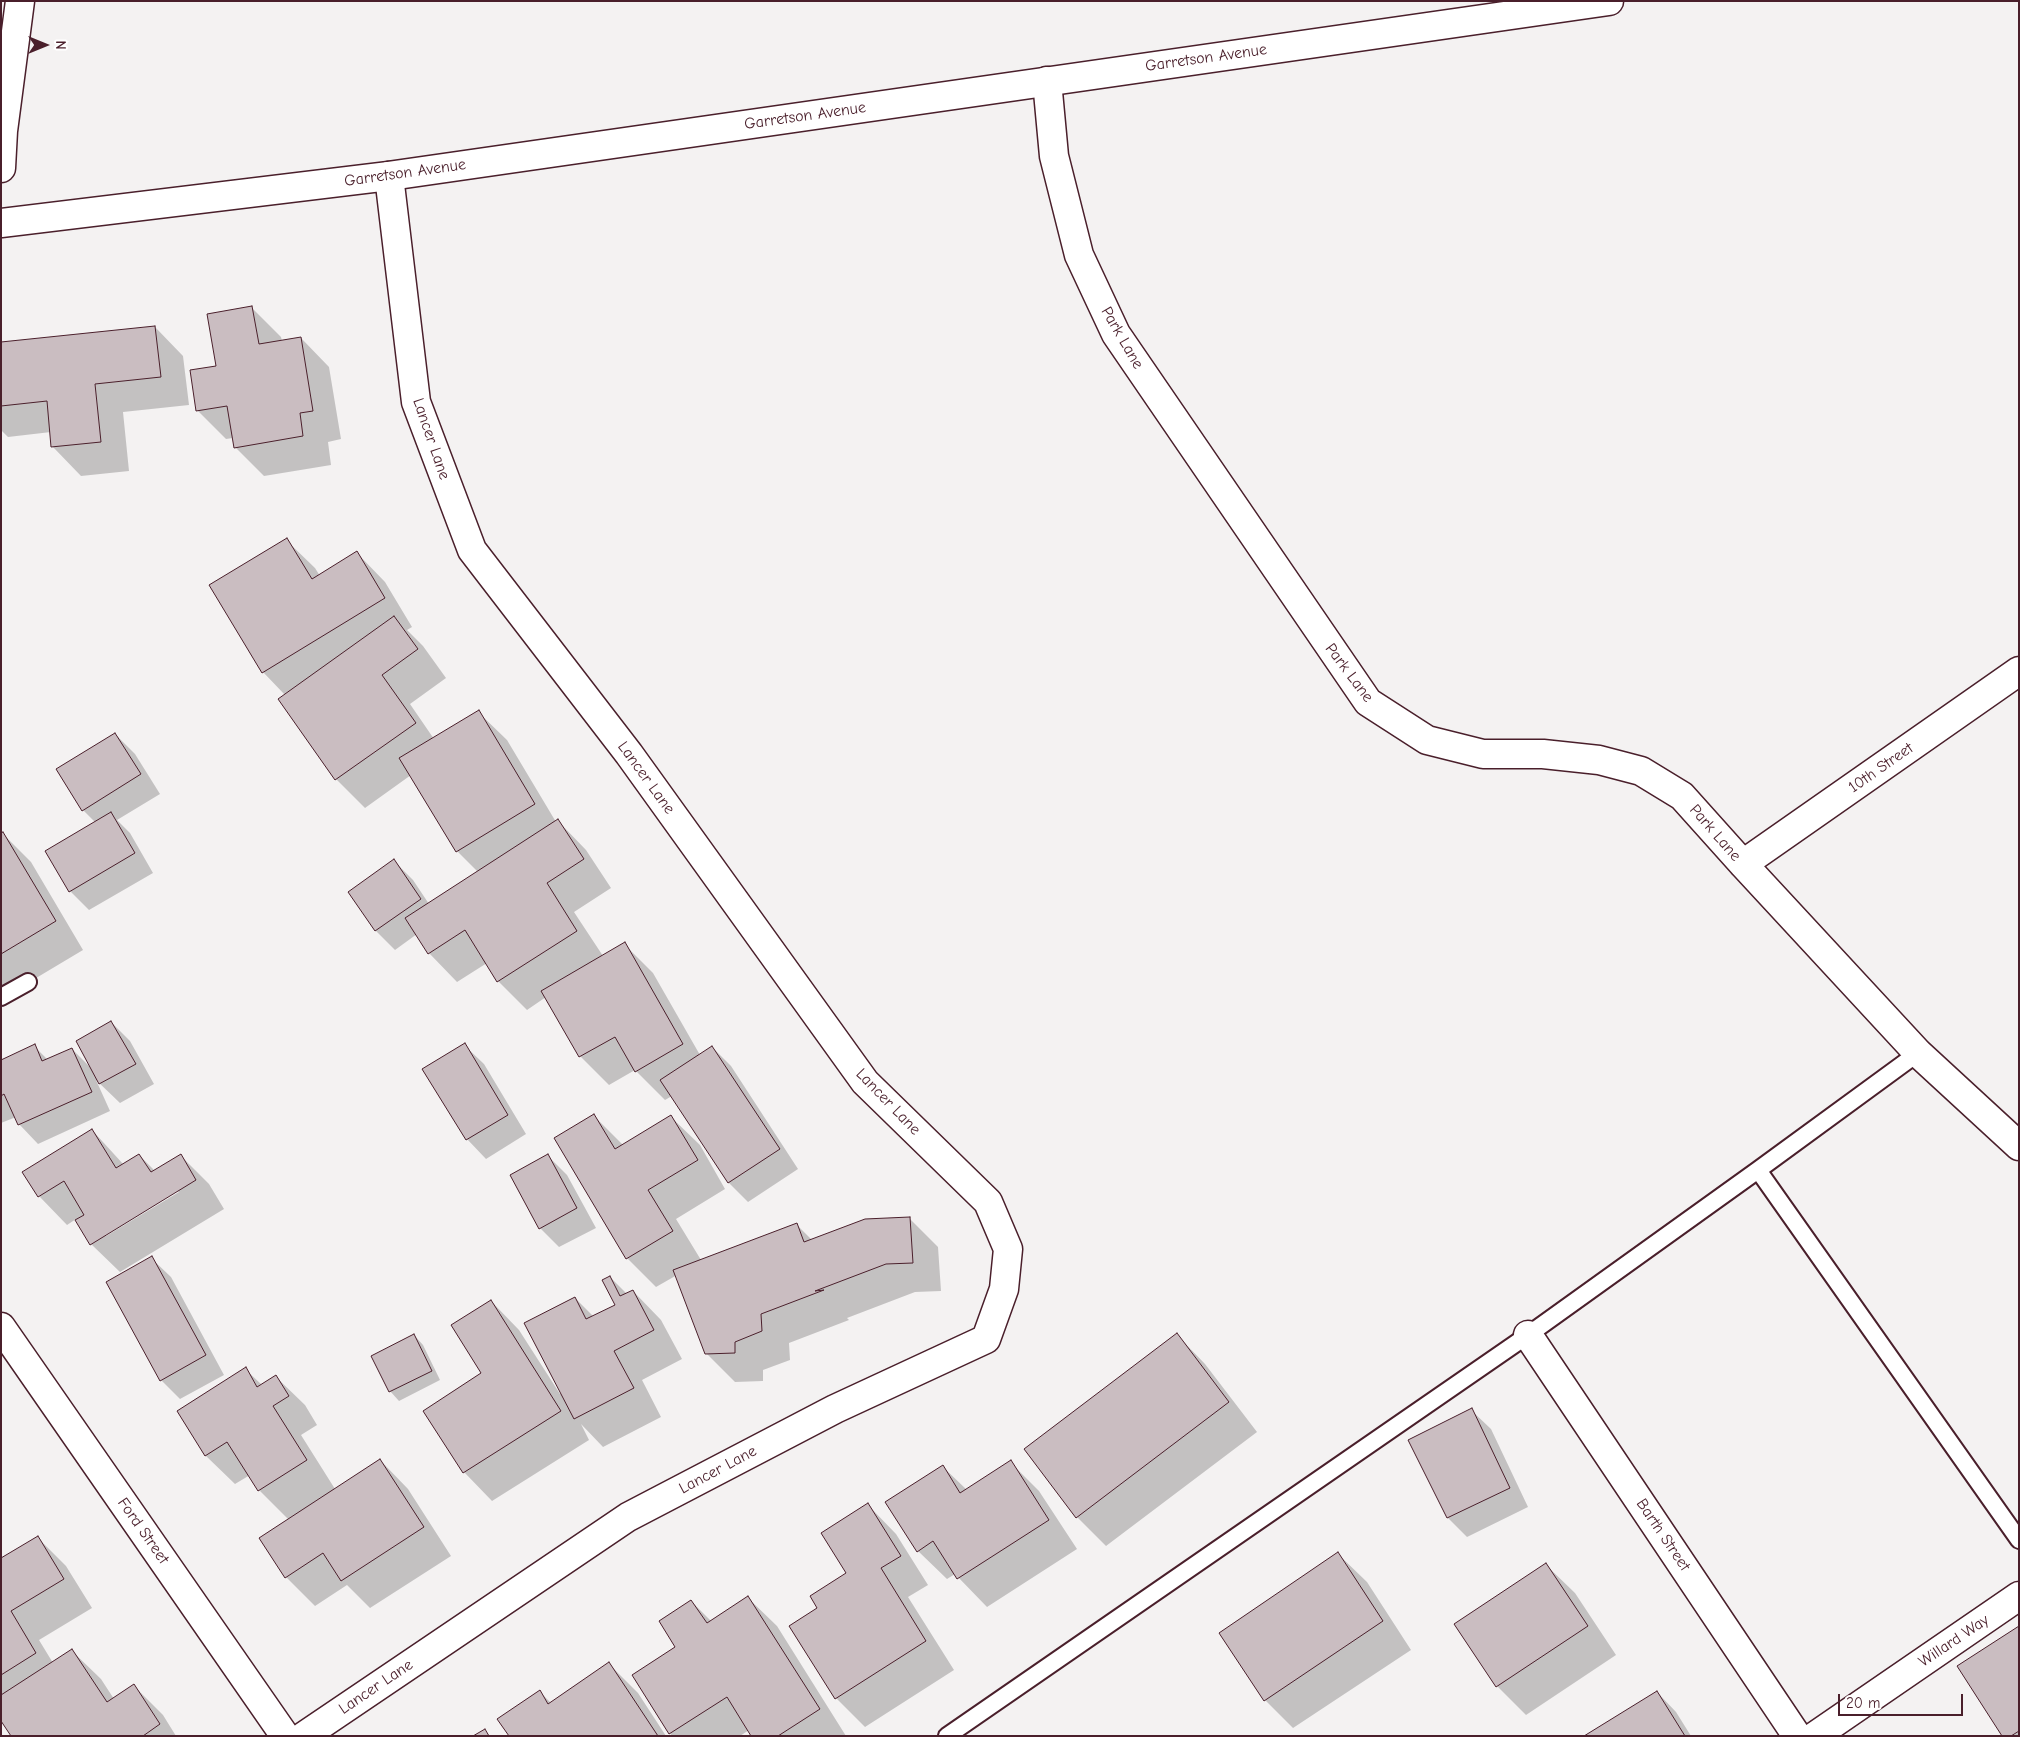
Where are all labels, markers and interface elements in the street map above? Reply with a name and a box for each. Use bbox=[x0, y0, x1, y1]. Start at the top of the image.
north arrow bbox=[20, 20, 70, 70]
text: N bbox=[52, 40, 69, 50]
street label: Garretson Avenue bbox=[1144, 40, 1268, 76]
street label: Garretson Avenue bbox=[743, 98, 867, 134]
street label: Garretson Avenue bbox=[343, 155, 467, 191]
street label: Park Lane bbox=[1096, 303, 1148, 373]
street label: Lancer Lane bbox=[408, 396, 454, 482]
street label: Park Lane bbox=[1321, 640, 1377, 706]
street label: Lancer Lane bbox=[613, 738, 679, 818]
street label: 10th Street bbox=[1845, 739, 1917, 797]
street label: Park Lane bbox=[1685, 801, 1745, 865]
street label: Lancer Lane bbox=[852, 1065, 924, 1139]
street label: Lancer Lane bbox=[676, 1442, 760, 1498]
street label: Ford Street bbox=[113, 1494, 173, 1568]
street label: Barth Street bbox=[1632, 1495, 1694, 1575]
street label: Willard Way bbox=[1915, 1610, 1993, 1672]
street label: Lancer Lane bbox=[335, 1655, 417, 1719]
scale bar bbox=[1840, 1684, 1965, 1716]
text: 20 m bbox=[1846, 1694, 1880, 1712]

